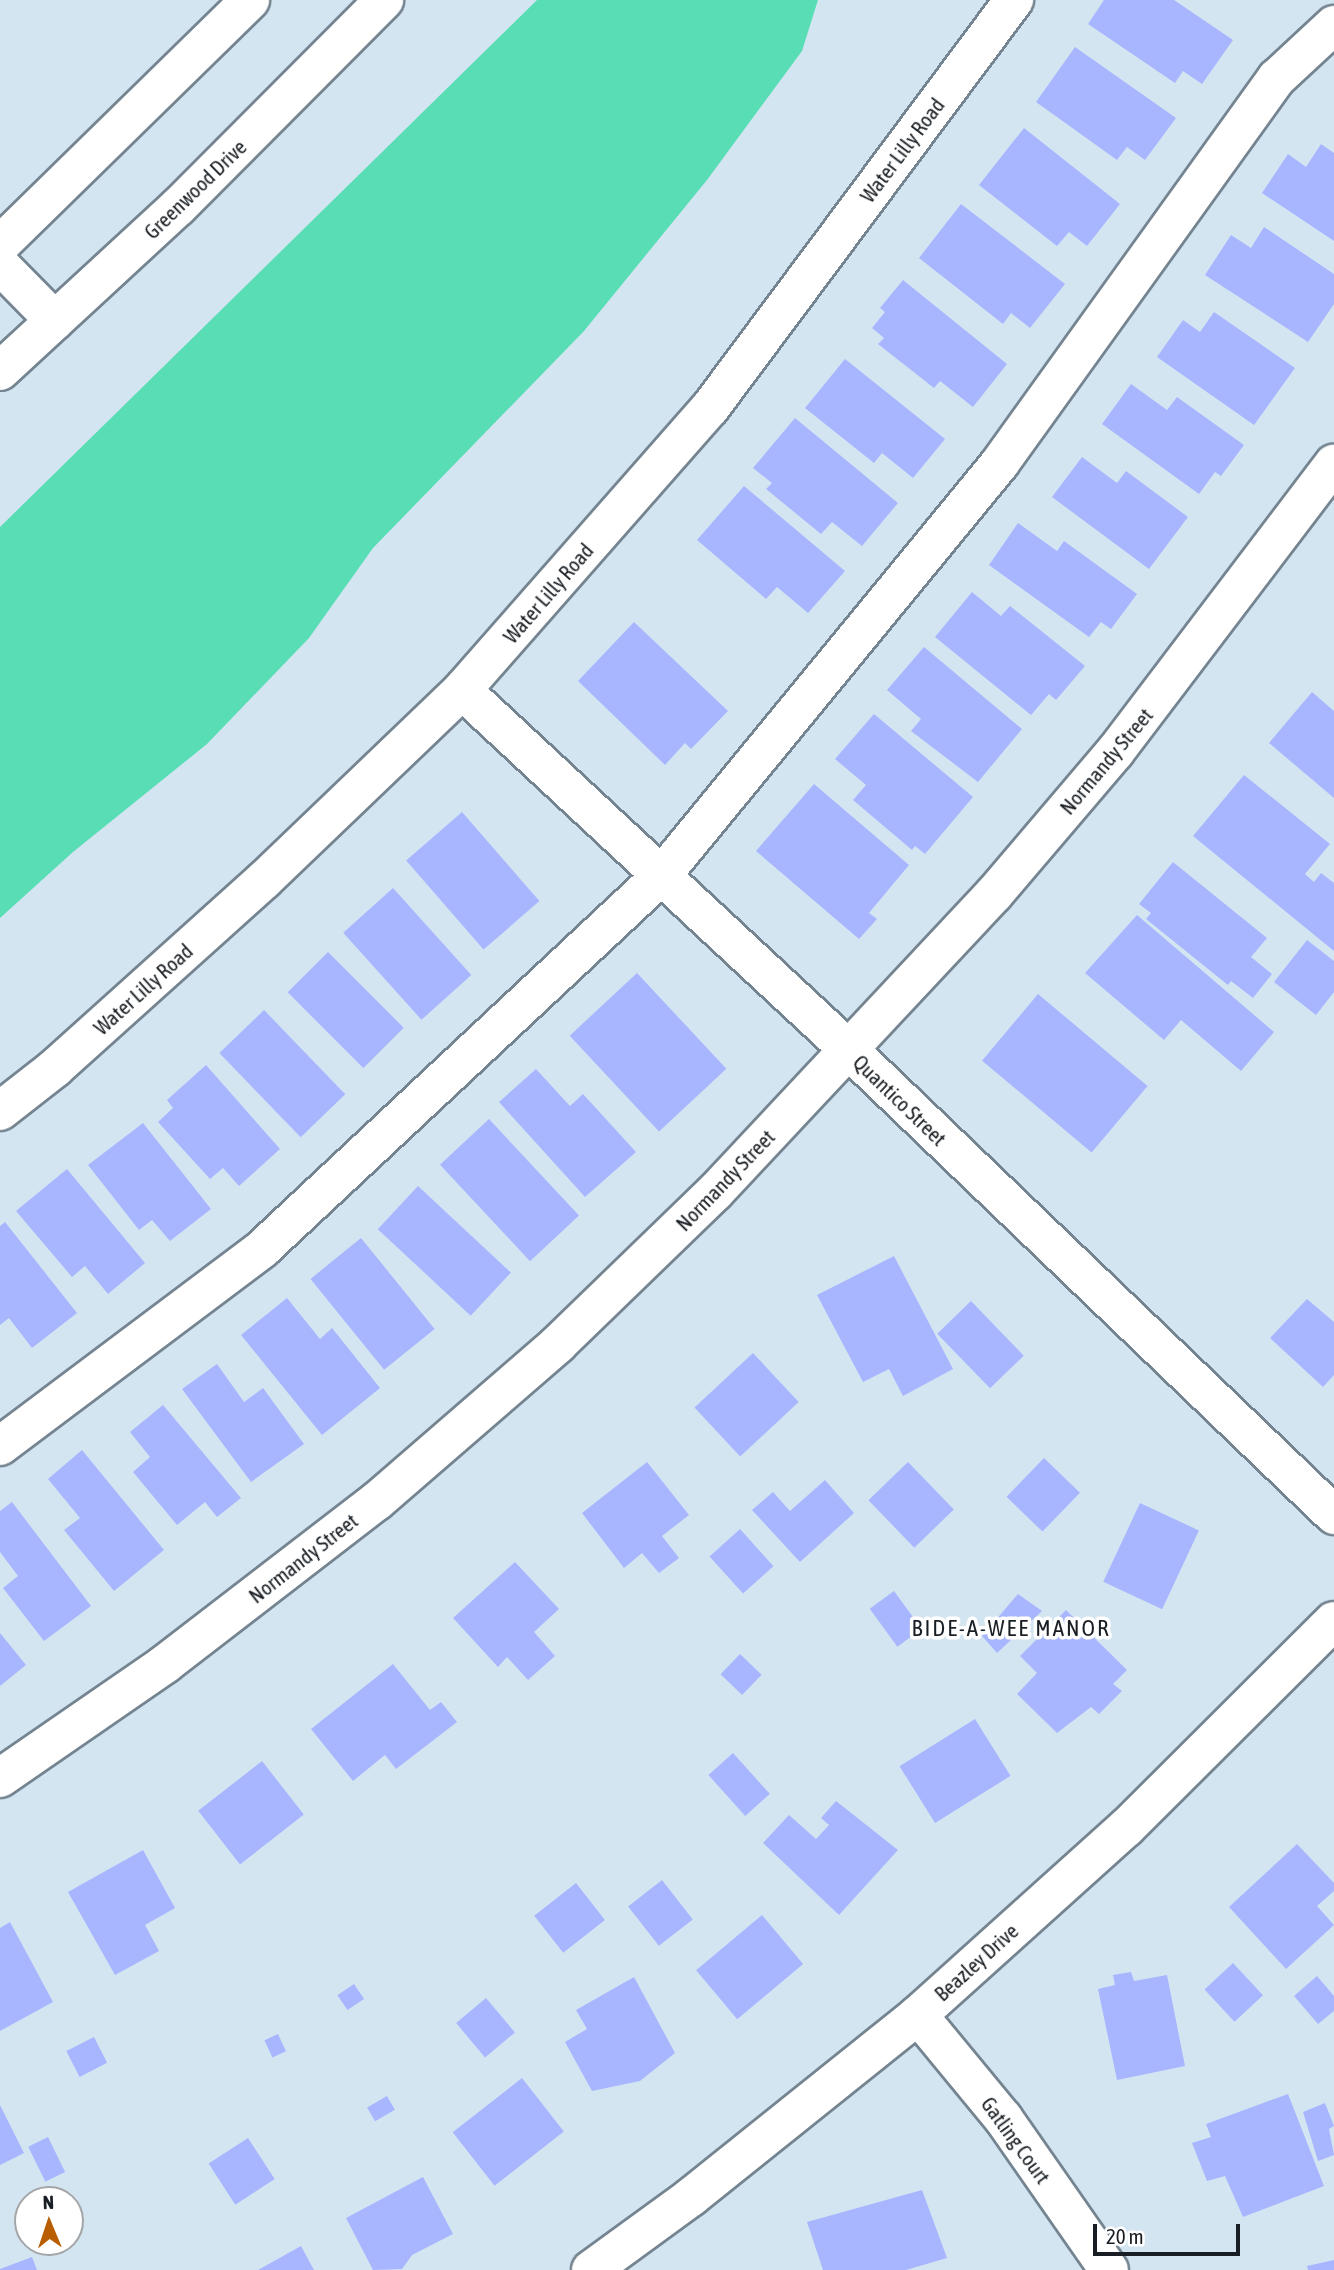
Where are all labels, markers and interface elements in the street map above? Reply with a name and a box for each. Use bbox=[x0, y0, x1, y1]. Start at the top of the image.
street label: Water Lilly Road bbox=[855, 93, 949, 207]
street label: Greenwood Drive bbox=[139, 134, 251, 244]
street label: Water Lilly Road bbox=[498, 538, 598, 648]
street label: Normandy Street bbox=[1054, 703, 1158, 819]
street label: Water Lilly Road bbox=[88, 938, 198, 1040]
street label: Quantico Street bbox=[848, 1049, 952, 1151]
street label: Normandy Street bbox=[670, 1124, 780, 1236]
street label: Normandy Street bbox=[244, 1508, 362, 1608]
district label: BIDE-A-WEE MANOR bbox=[914, 1614, 1108, 1642]
street label: Beazley Drive bbox=[929, 1918, 1023, 2006]
street label: Gatling Court bbox=[976, 2092, 1056, 2188]
north arrow bbox=[14, 2186, 84, 2256]
text: N bbox=[42, 2191, 54, 2213]
scale bar bbox=[1096, 2210, 1243, 2254]
text: 20 m bbox=[1106, 2224, 1144, 2248]

